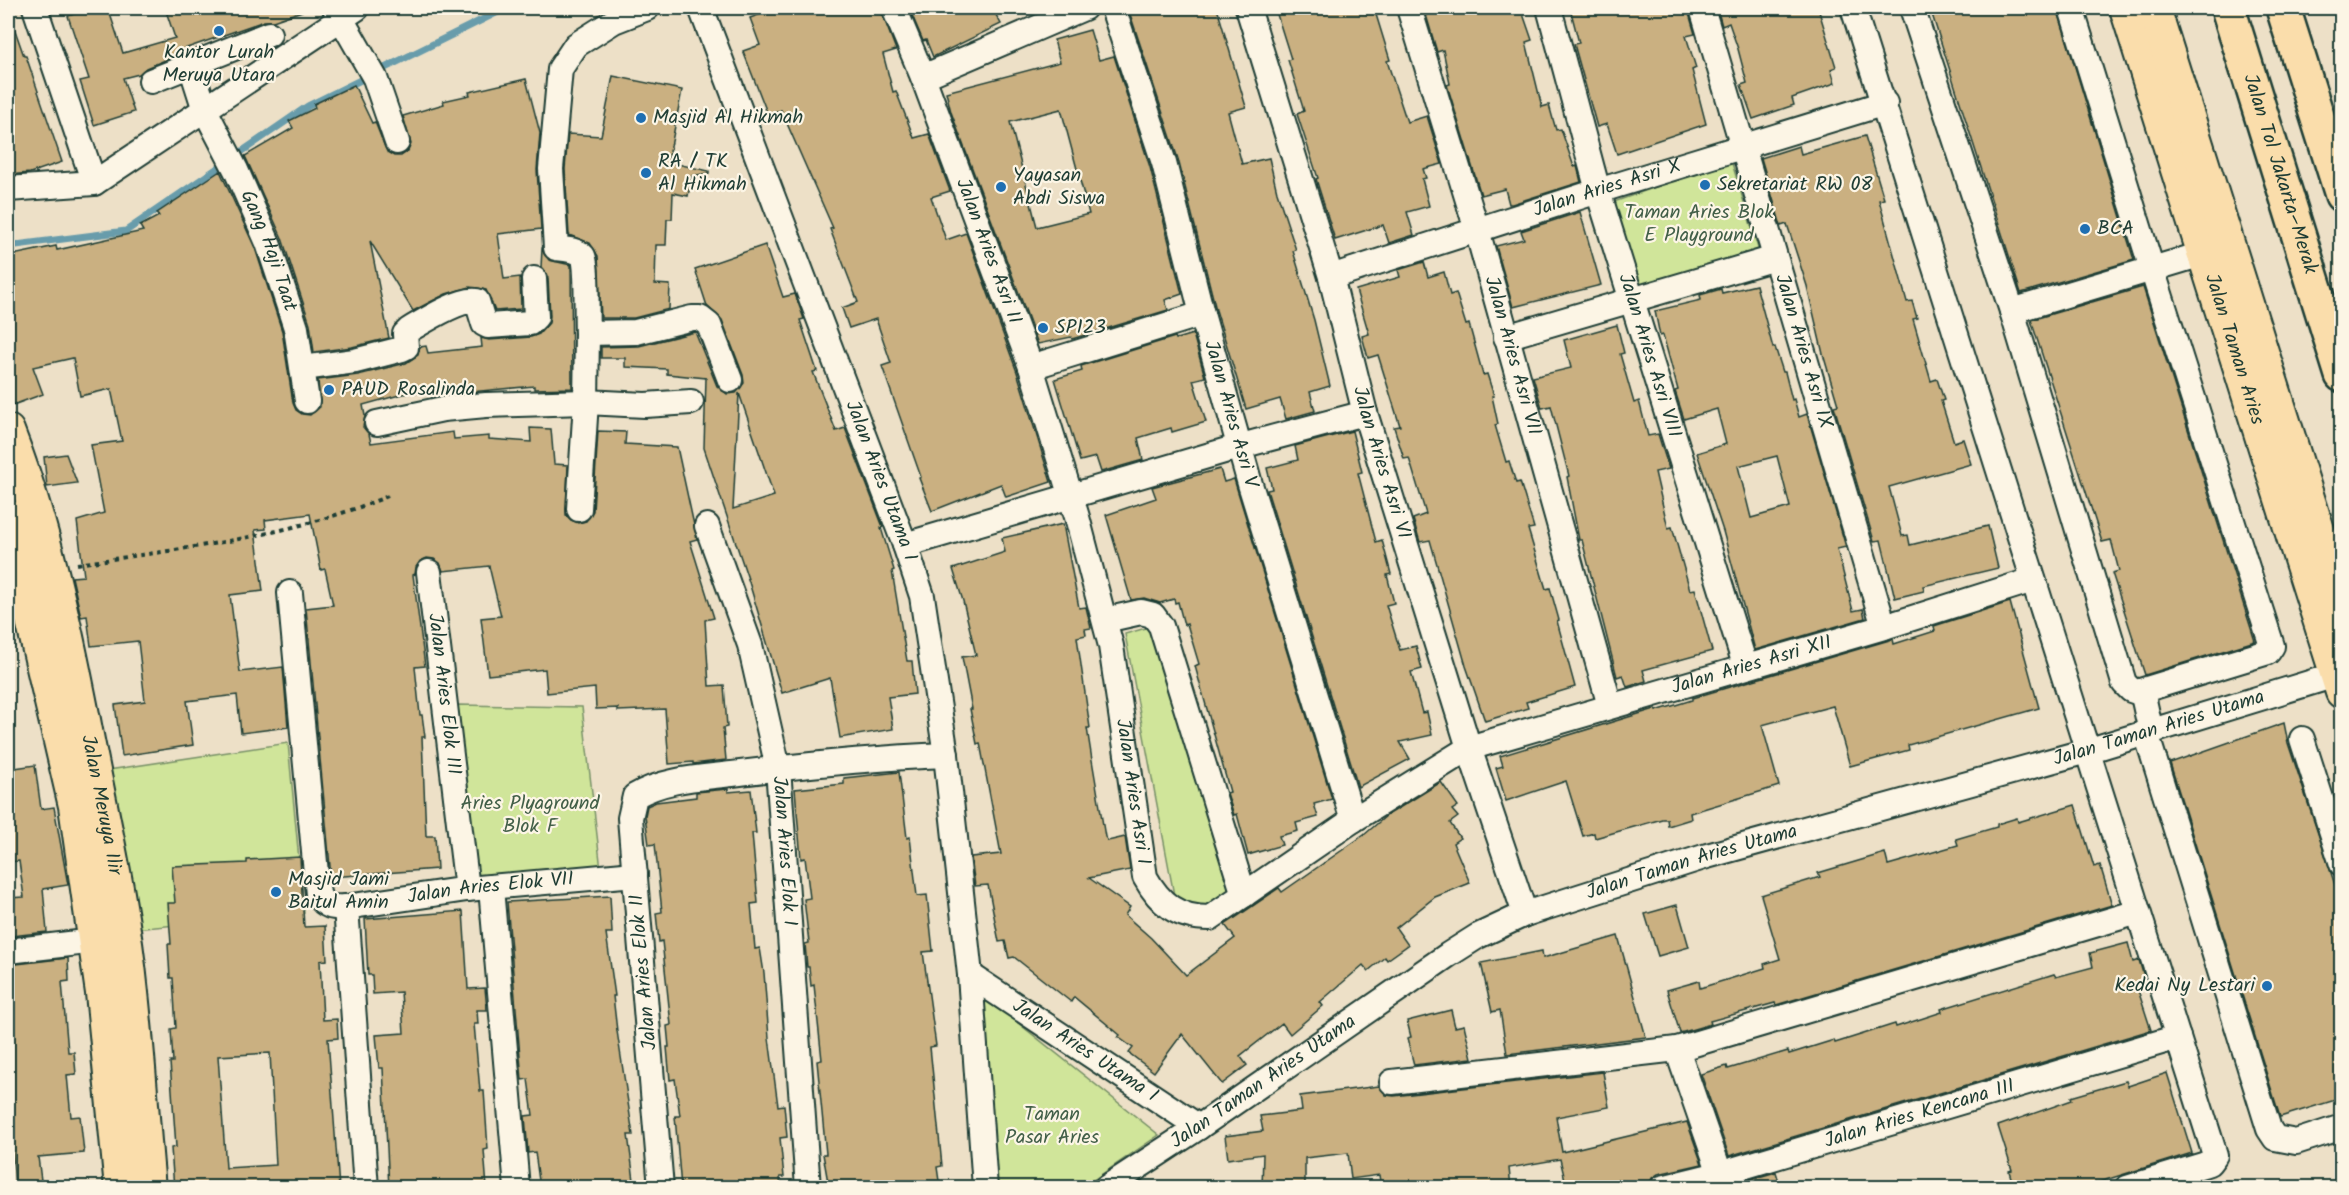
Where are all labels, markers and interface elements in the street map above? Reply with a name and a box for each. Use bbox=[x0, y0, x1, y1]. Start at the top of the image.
marker: Kantor Lurah Meruya Utara bbox=[212, 24, 226, 38]
place label: Kantor Lurah Meruya Utara bbox=[163, 37, 275, 92]
street label: Jalan Tol Jakarta–Merak bbox=[2233, 70, 2326, 279]
place label: Masjid Al Hikmah bbox=[653, 102, 803, 134]
marker: Masjid Al Hikmah bbox=[634, 111, 648, 125]
place label: RA / TK Al Hikmah bbox=[658, 146, 747, 201]
street label: Jalan Aries Asri X bbox=[1529, 150, 1686, 227]
place label: Yayasan Abdi Siswa bbox=[1013, 160, 1105, 215]
marker: RA / TK Al Hikmah bbox=[639, 166, 653, 180]
place label: Sekretariat RW 08 bbox=[1717, 169, 1874, 201]
street label: Jalan Aries Asri II bbox=[946, 174, 1030, 329]
marker: Sekretariat RW 08 bbox=[1698, 178, 1712, 192]
marker: Yayasan Abdi Siswa bbox=[994, 180, 1008, 194]
street label: Gang Haji Taat bbox=[231, 185, 306, 316]
park label: Taman Aries Blok E Playground bbox=[1624, 197, 1774, 252]
place label: BCA bbox=[2097, 213, 2134, 245]
marker: BCA bbox=[2078, 222, 2092, 236]
street label: Jalan Aries Asri VIII bbox=[1609, 270, 1690, 442]
street label: Jalan Aries Asri IX bbox=[1765, 270, 1841, 433]
street label: Jalan Taman Aries bbox=[2195, 270, 2273, 429]
street label: Jalan Aries Asri VII bbox=[1475, 273, 1550, 439]
place label: SP123 bbox=[1055, 312, 1106, 344]
marker: SP123 bbox=[1036, 321, 1050, 335]
street label: Jalan Aries Asri V bbox=[1194, 337, 1267, 493]
place label: PAUD Rosalinda bbox=[341, 374, 475, 406]
marker: PAUD Rosalinda bbox=[322, 383, 336, 397]
street label: Jalan Aries Asri VI bbox=[1343, 383, 1419, 543]
street label: Jalan Aries Utama I bbox=[836, 396, 925, 566]
street label: Jalan Aries Elok III bbox=[418, 612, 469, 777]
street label: Jalan Aries Asri XII bbox=[1668, 627, 1836, 704]
street label: Jalan Taman Aries Utama bbox=[2050, 682, 2269, 776]
street label: Jalan Aries Asri I bbox=[1106, 717, 1159, 867]
street label: Jalan Meruya Ilir bbox=[71, 732, 131, 879]
street label: Jalan Aries Elok I bbox=[763, 775, 805, 927]
park label: Aries Plyaground Blok F bbox=[460, 788, 601, 843]
street label: Jalan Taman Aries Utama bbox=[1582, 816, 1801, 909]
place label: Masjid Jami Baitul Amin bbox=[288, 864, 390, 919]
street label: Jalan Aries Elok VII bbox=[405, 864, 575, 914]
marker: Masjid Jami Baitul Amin bbox=[269, 885, 283, 899]
street label: Jalan Aries Elok II bbox=[621, 893, 667, 1051]
place label: Kedai Ny Lestari bbox=[2114, 970, 2256, 1002]
marker: Kedai Ny Lestari bbox=[2260, 979, 2274, 993]
street label: Jalan Aries Utama I bbox=[1005, 991, 1164, 1112]
street label: Jalan Taman Aries Utama bbox=[1164, 1007, 1363, 1157]
street label: Jalan Aries Kencana III bbox=[1820, 1071, 2019, 1158]
park label: Taman Pasar Aries bbox=[1005, 1099, 1099, 1154]

